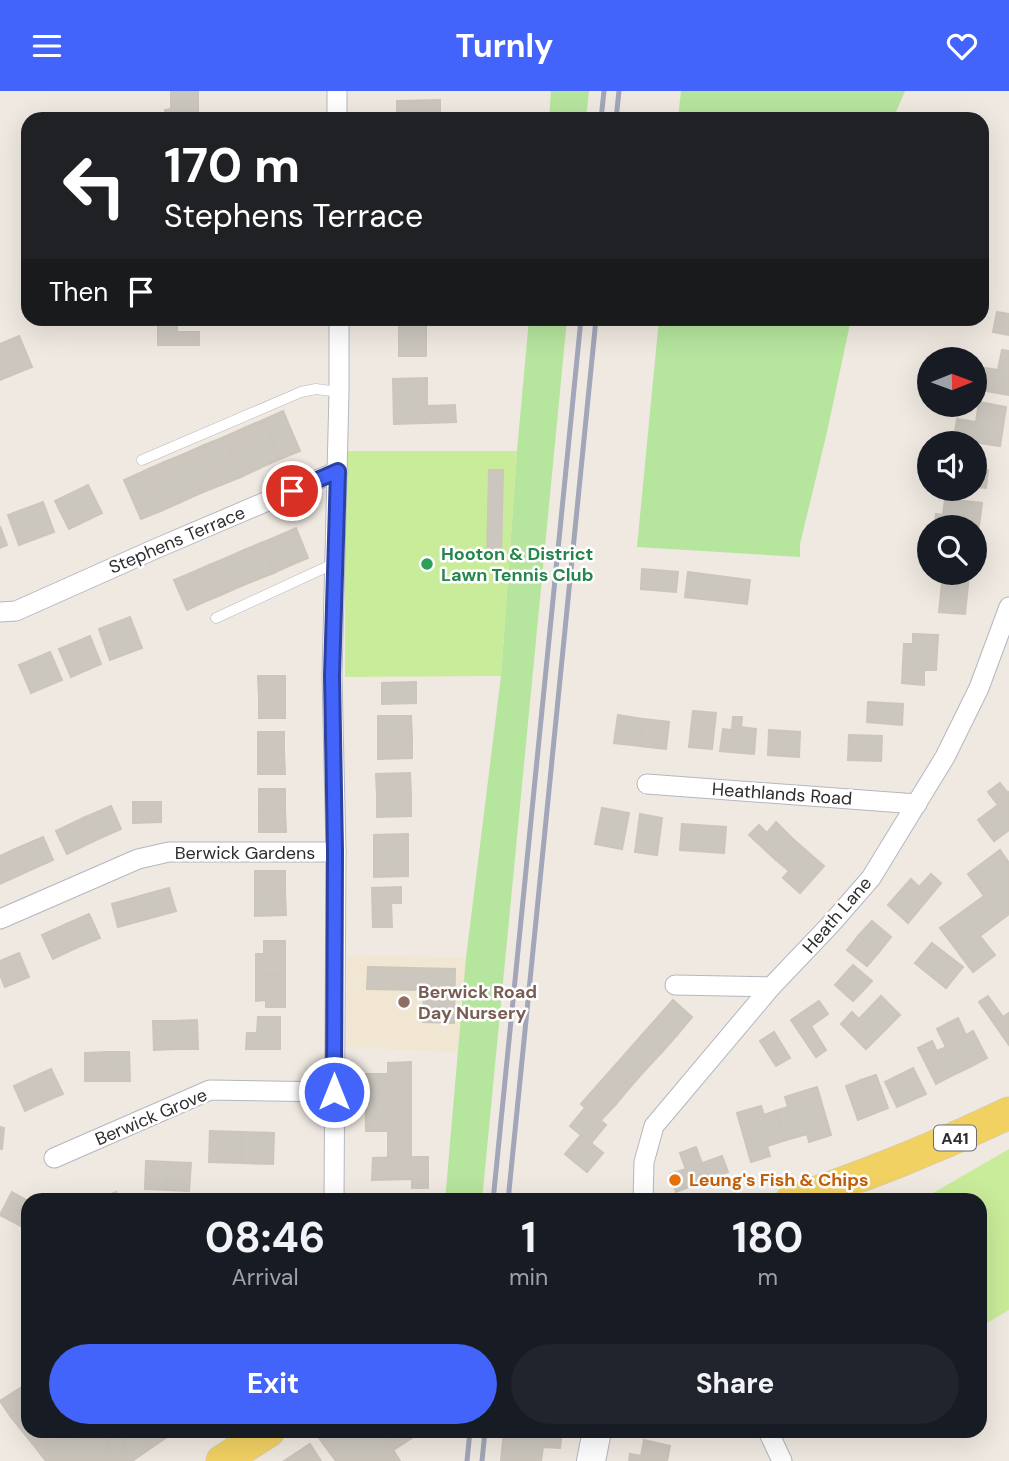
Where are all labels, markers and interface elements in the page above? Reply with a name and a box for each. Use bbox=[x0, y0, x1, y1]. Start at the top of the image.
text: Turnly bbox=[456, 25, 553, 67]
icon: menu bbox=[28, 27, 66, 65]
icon: heart bbox=[943, 27, 981, 65]
text: 170 m bbox=[164, 133, 300, 197]
icon: left bbox=[49, 140, 140, 231]
text: Stephens Terrace bbox=[164, 195, 423, 237]
icon: arrive bbox=[122, 273, 160, 311]
text: Then bbox=[49, 275, 108, 309]
north arrow bbox=[917, 347, 987, 417]
map controls bbox=[917, 347, 987, 585]
button: sound bbox=[917, 431, 987, 501]
pin bbox=[262, 461, 322, 521]
icon: arrive bbox=[273, 472, 311, 510]
street label: Stephens Terrace bbox=[105, 500, 249, 580]
button: search bbox=[917, 515, 987, 585]
place label: Hooton & District Lawn Tennis Club bbox=[441, 542, 594, 587]
marker: Hooton & District Lawn Tennis Club bbox=[419, 556, 435, 572]
street label: Heathlands Road bbox=[711, 777, 853, 811]
street label: Berwick Gardens bbox=[175, 841, 315, 865]
street label: Heath Lane bbox=[797, 872, 877, 958]
place label: Berwick Road Day Nursery bbox=[418, 980, 537, 1025]
marker: Berwick Road Day Nursery bbox=[396, 994, 412, 1010]
position arrow bbox=[297, 1055, 371, 1129]
street label: Berwick Grove bbox=[91, 1083, 211, 1151]
road number: A41 bbox=[934, 1126, 976, 1151]
place label: Leung's Fish & Chips bbox=[689, 1168, 869, 1192]
marker: Leung's Fish & Chips bbox=[667, 1172, 683, 1188]
text: 08:46 bbox=[205, 1210, 325, 1265]
text: 1 bbox=[521, 1210, 536, 1265]
text: 180 bbox=[732, 1210, 803, 1265]
text: Arrival bbox=[232, 1262, 299, 1292]
text: min bbox=[509, 1262, 548, 1292]
text: m bbox=[757, 1262, 778, 1292]
button: Exit bbox=[49, 1344, 497, 1424]
button: Share bbox=[511, 1344, 959, 1424]

